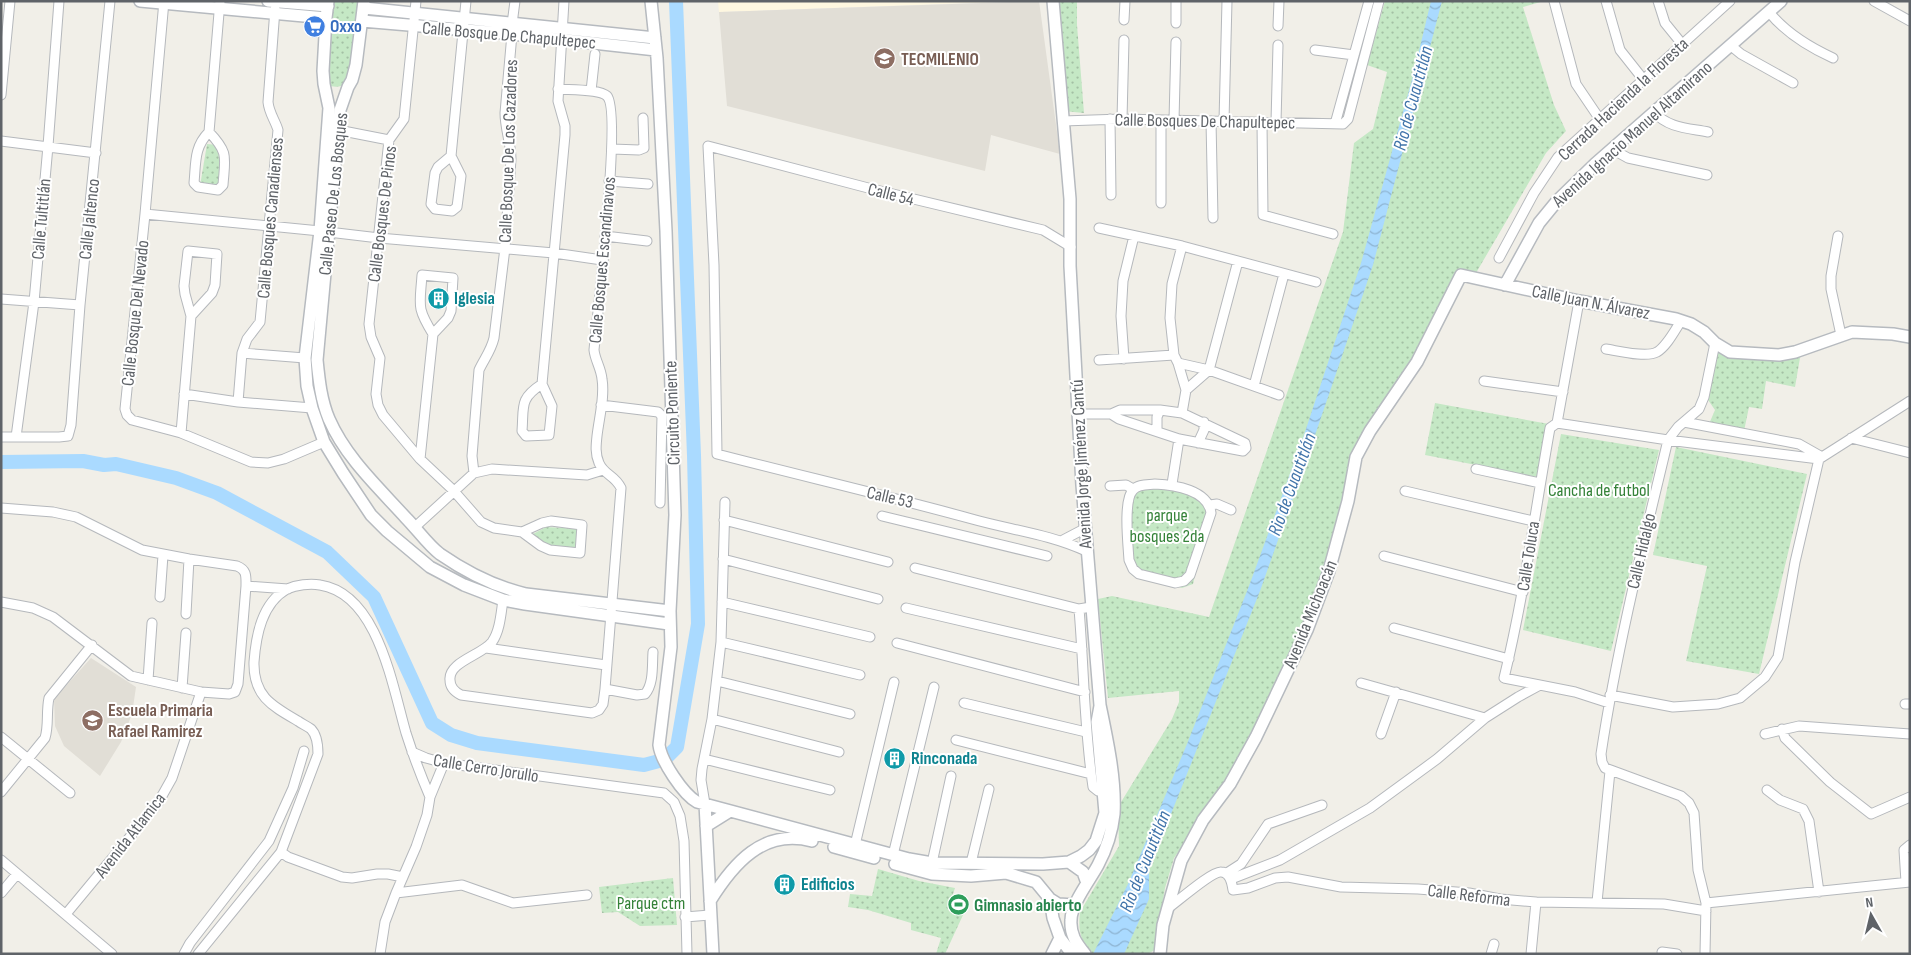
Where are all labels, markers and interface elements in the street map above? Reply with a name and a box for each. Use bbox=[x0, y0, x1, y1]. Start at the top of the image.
supermarket icon: Oxxo bbox=[302, 14, 326, 38]
place label: Oxxo bbox=[330, 16, 362, 37]
street label: Calle Bosque De Chapultepec bbox=[421, 17, 597, 54]
street label: Cerrada Hacienda la Floresta bbox=[1554, 33, 1693, 165]
water label: Rio de Cuautitlán bbox=[1388, 44, 1438, 153]
school or university icon: TECMILENIO bbox=[873, 47, 897, 71]
place label: TECMILENIO bbox=[901, 49, 979, 70]
street label: Avenida Ignacio Manuel Altamirano bbox=[1547, 57, 1717, 212]
street label: Calle Bosque De Los Cazadores bbox=[495, 59, 522, 243]
street label: Calle Bosques De Chapultepec bbox=[1114, 109, 1296, 134]
street label: Calle Paseo De Los Bosques bbox=[315, 112, 352, 276]
street label: Calle Bosques Canadienses bbox=[253, 137, 288, 299]
street label: Calle Bosques De Pinos bbox=[364, 145, 401, 283]
street label: Calle Bosques Escandinavos bbox=[585, 176, 620, 344]
street label: Calle Tultitlán bbox=[27, 178, 56, 260]
street label: Calle Jaltenco bbox=[75, 178, 104, 260]
street label: Calle 54 bbox=[866, 179, 917, 210]
street label: Calle Bosque Del Nevado bbox=[117, 239, 154, 387]
street label: Calle Juan N. Álvarez bbox=[1530, 281, 1652, 324]
building icon: Iglesia bbox=[426, 286, 450, 310]
place label: Iglesia bbox=[454, 288, 495, 309]
street label: Circuito Poniente bbox=[660, 360, 685, 466]
street label: Avenida Jorge Jiménez Cantú bbox=[1067, 379, 1096, 550]
water label: Rio de Cuautitlán bbox=[1263, 430, 1322, 539]
park label: Cancha de futbol bbox=[1548, 480, 1650, 501]
street label: Calle 53 bbox=[865, 482, 915, 513]
park label: parque bosques 2da bbox=[1130, 505, 1204, 547]
street label: Calle Hidalgo bbox=[1623, 511, 1660, 591]
street label: Calle Toluca bbox=[1513, 520, 1544, 593]
street label: Avenida Michoacán bbox=[1279, 557, 1342, 672]
place label: Escuela Primaria Rafael Ramirez bbox=[108, 700, 213, 742]
school or university icon: Escuela Primaria Rafael Ramirez bbox=[80, 708, 104, 732]
building icon: Rinconada bbox=[883, 746, 907, 770]
place label: Rinconada bbox=[911, 748, 977, 769]
street label: Calle Cerro Jorullo bbox=[432, 750, 540, 787]
street label: Avenida Atlamica bbox=[90, 789, 170, 883]
water label: Rio de Cuautitlán bbox=[1115, 808, 1176, 916]
building icon: Edificios bbox=[773, 872, 797, 896]
place label: Edificios bbox=[801, 874, 855, 895]
street label: Calle Reforma bbox=[1426, 880, 1512, 911]
north arrow bbox=[1846, 890, 1896, 940]
park label: Parque ctm bbox=[617, 893, 685, 914]
sports icon: Gimnasio abierto bbox=[946, 893, 970, 917]
text: N bbox=[1864, 894, 1874, 912]
place label: Gimnasio abierto bbox=[974, 895, 1082, 916]

